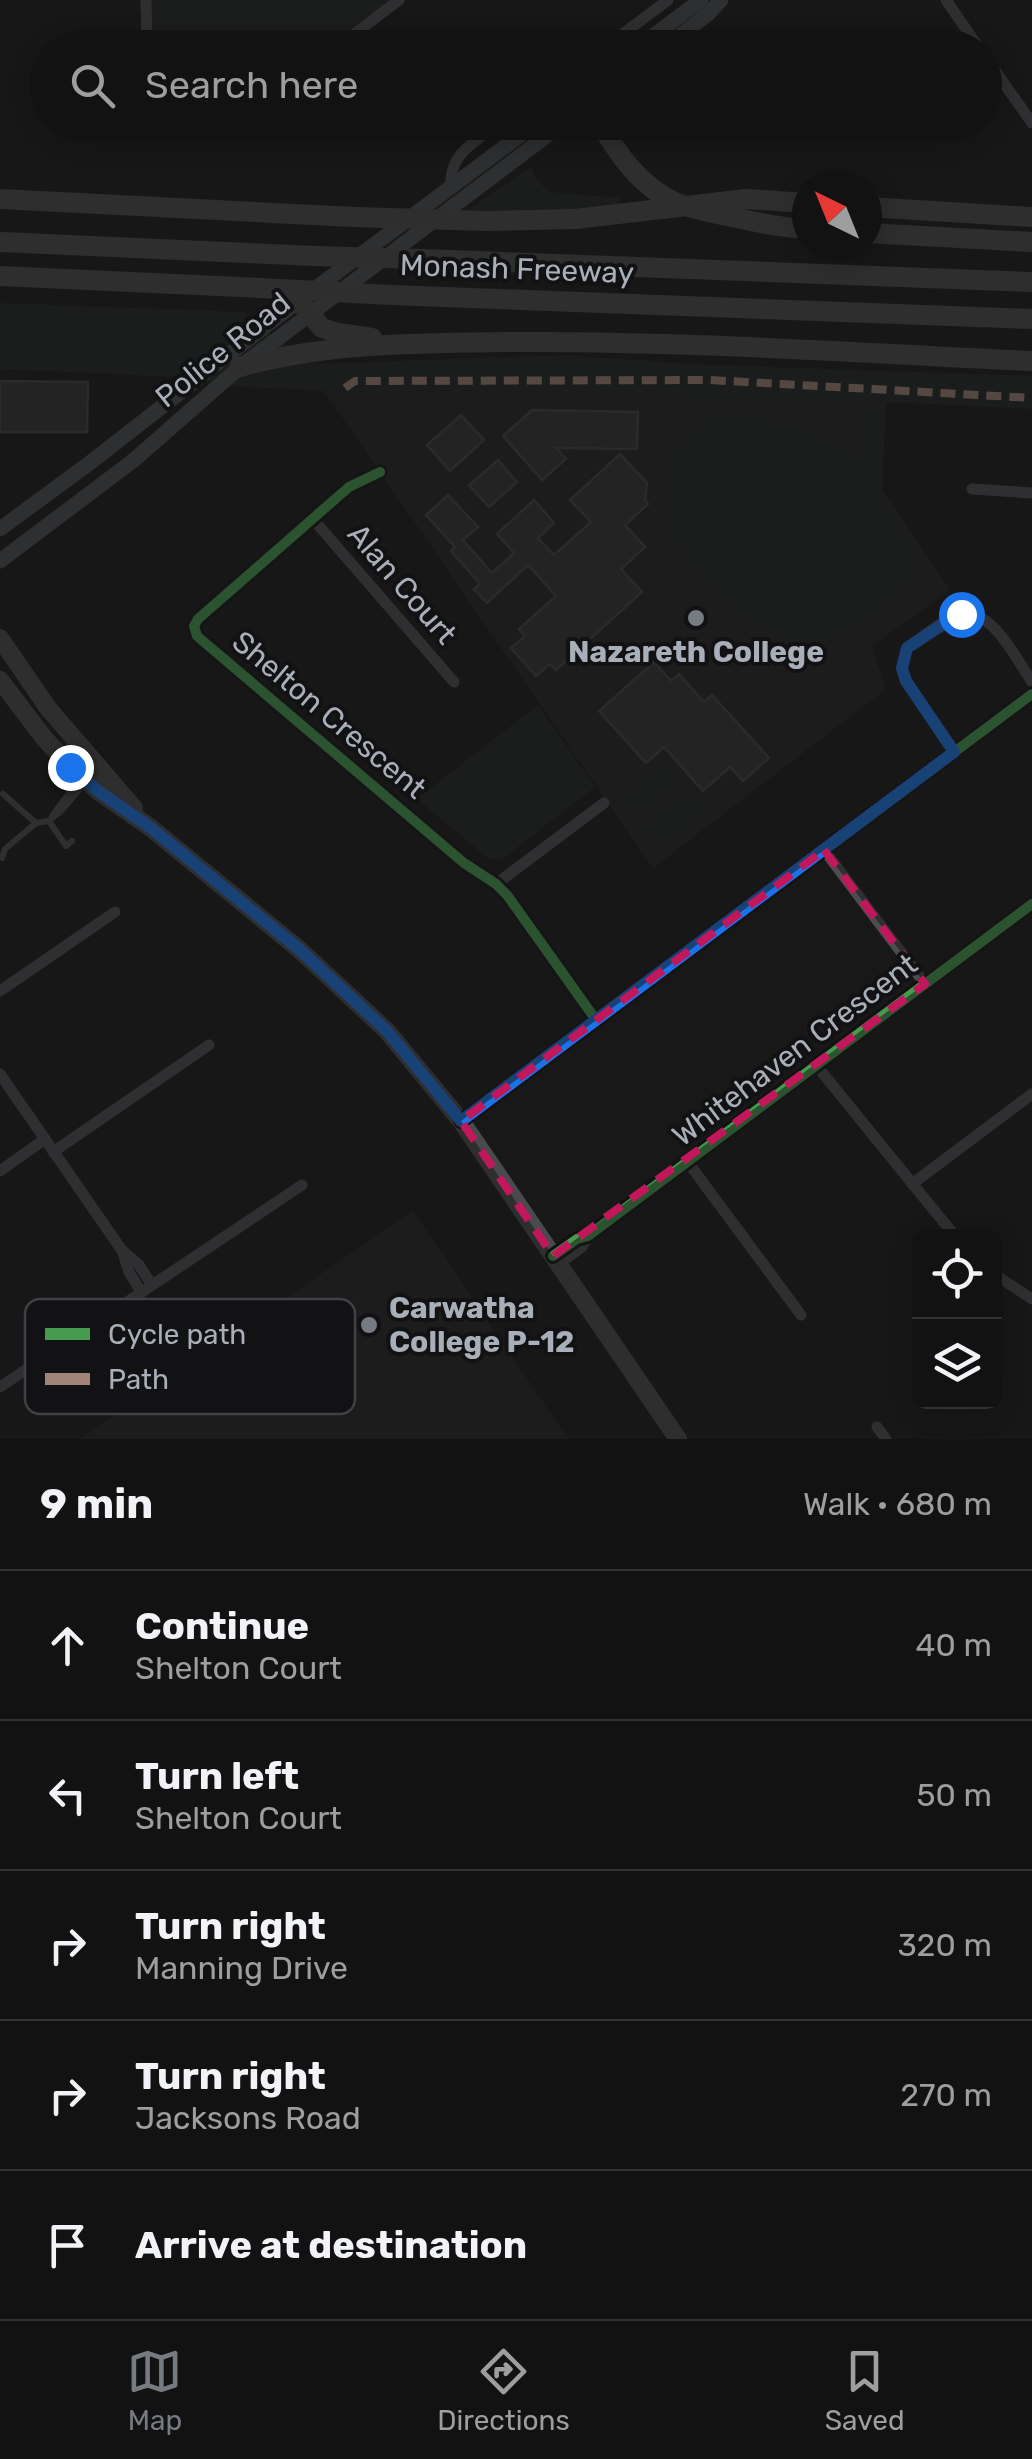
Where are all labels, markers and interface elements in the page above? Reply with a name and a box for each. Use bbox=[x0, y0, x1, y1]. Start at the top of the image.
search box bbox=[30, 30, 1002, 140]
icon: search bbox=[65, 58, 120, 113]
text: Search here bbox=[145, 62, 358, 108]
north arrow bbox=[792, 170, 882, 260]
street label: Monash Freeway bbox=[399, 247, 635, 291]
street label: Police Road bbox=[148, 285, 298, 415]
street label: Alan Court bbox=[340, 516, 464, 652]
route start bbox=[939, 592, 985, 638]
marker: Nazareth College bbox=[685, 607, 707, 629]
street label: Shelton Crescent bbox=[225, 624, 433, 807]
place label: Nazareth College bbox=[568, 634, 824, 670]
route end bbox=[48, 745, 94, 791]
street label: Whitehaven Crescent bbox=[665, 946, 925, 1154]
map controls bbox=[912, 1229, 1002, 1409]
button: locate bbox=[912, 1229, 1002, 1319]
place label: Carwatha College P-12 bbox=[389, 1290, 575, 1360]
legend bbox=[25, 1299, 355, 1414]
marker: Carwatha College P-12 bbox=[358, 1314, 380, 1336]
text: Cycle path bbox=[108, 1318, 246, 1351]
button: layers bbox=[912, 1319, 1002, 1409]
text: Path bbox=[108, 1363, 169, 1396]
text: 9 min bbox=[40, 1479, 153, 1529]
text: Walk · 680 m bbox=[803, 1485, 992, 1523]
text: Continue bbox=[135, 1603, 309, 1649]
icon: ahead bbox=[40, 1618, 95, 1673]
text: 40 m bbox=[916, 1626, 992, 1664]
text: Shelton Court bbox=[135, 1649, 342, 1687]
text: Turn left bbox=[135, 1753, 299, 1799]
icon: left bbox=[40, 1768, 95, 1823]
text: 50 m bbox=[916, 1776, 992, 1814]
text: Shelton Court bbox=[135, 1799, 342, 1837]
text: Turn right bbox=[135, 1903, 326, 1949]
icon: right bbox=[40, 1918, 95, 1973]
text: 320 m bbox=[897, 1926, 992, 1964]
text: Manning Drive bbox=[135, 1949, 348, 1987]
text: Turn right bbox=[135, 2053, 326, 2099]
icon: right bbox=[40, 2068, 95, 2123]
text: 270 m bbox=[900, 2076, 992, 2114]
text: Jacksons Road bbox=[135, 2099, 361, 2137]
icon: arrive bbox=[40, 2218, 95, 2273]
text: Arrive at destination bbox=[135, 2222, 527, 2268]
tab: Map bbox=[127, 2344, 182, 2437]
tab: Directions bbox=[437, 2344, 570, 2437]
tab: Saved bbox=[825, 2344, 905, 2437]

